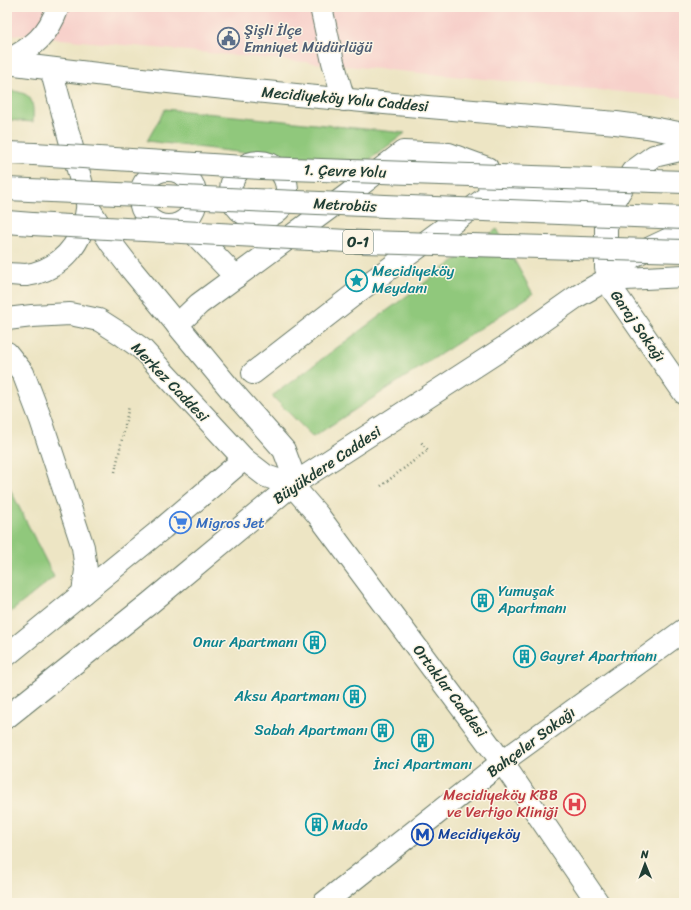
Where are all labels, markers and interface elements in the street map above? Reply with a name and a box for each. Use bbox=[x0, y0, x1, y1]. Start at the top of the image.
place label: Şişli İlçe Emniyet Müdürlüğü bbox=[244, 17, 373, 60]
public building icon: Şişli İlçe Emniyet Müdürlüğü bbox=[216, 26, 242, 52]
street label: Mecidiyeköy Yolu Caddesi bbox=[261, 79, 430, 119]
street label: 1. Çevre Yolu bbox=[303, 157, 387, 185]
street label: Metrobüs bbox=[313, 190, 377, 220]
road number: O-1 bbox=[343, 230, 373, 254]
place label: Mecidiyeköy Meydanı bbox=[372, 258, 455, 301]
place icon: Mecidiyeköy Meydanı bbox=[343, 267, 369, 293]
street label: Garaj Sokağı bbox=[603, 284, 673, 368]
street label: Merkez Caddesi bbox=[125, 336, 216, 429]
street label: Büyükdere Caddesi bbox=[267, 418, 387, 511]
supermarket icon: Migros Jet bbox=[168, 510, 194, 536]
place label: Migros Jet bbox=[196, 510, 265, 536]
place label: Yumuşak Apartmanı bbox=[497, 578, 567, 621]
building icon: Yumuşak Apartmanı bbox=[470, 587, 496, 613]
place label: Onur Apartmanı bbox=[193, 629, 298, 655]
building icon: Onur Apartmanı bbox=[301, 629, 327, 655]
street label: Ortaklar Caddesi bbox=[406, 639, 494, 744]
building icon: Gayret Apartmanı bbox=[511, 643, 537, 669]
place label: Gayret Apartmanı bbox=[540, 643, 657, 669]
place label: Aksu Apartmanı bbox=[233, 683, 340, 709]
building icon: Aksu Apartmanı bbox=[342, 683, 368, 709]
street label: Bahçeler Sokağı bbox=[481, 700, 581, 784]
place label: Sabah Apartmanı bbox=[254, 717, 368, 743]
building icon: Sabah Apartmanı bbox=[370, 717, 396, 743]
building icon: İnci Apartmanı bbox=[410, 728, 436, 754]
place label: İnci Apartmanı bbox=[373, 751, 472, 777]
place label: Mecidiyeköy KBB ve Vertigo Kliniği bbox=[443, 782, 559, 825]
hospital icon: Mecidiyeköy KBB ve Vertigo Kliniği bbox=[561, 791, 587, 817]
building icon: Mudo bbox=[303, 812, 329, 838]
place label: Mudo bbox=[332, 812, 368, 838]
metro station icon: Mecidiyeköy bbox=[410, 821, 436, 847]
place label: Mecidiyeköy bbox=[438, 821, 521, 847]
north arrow bbox=[625, 844, 665, 884]
text: N bbox=[640, 845, 649, 864]

